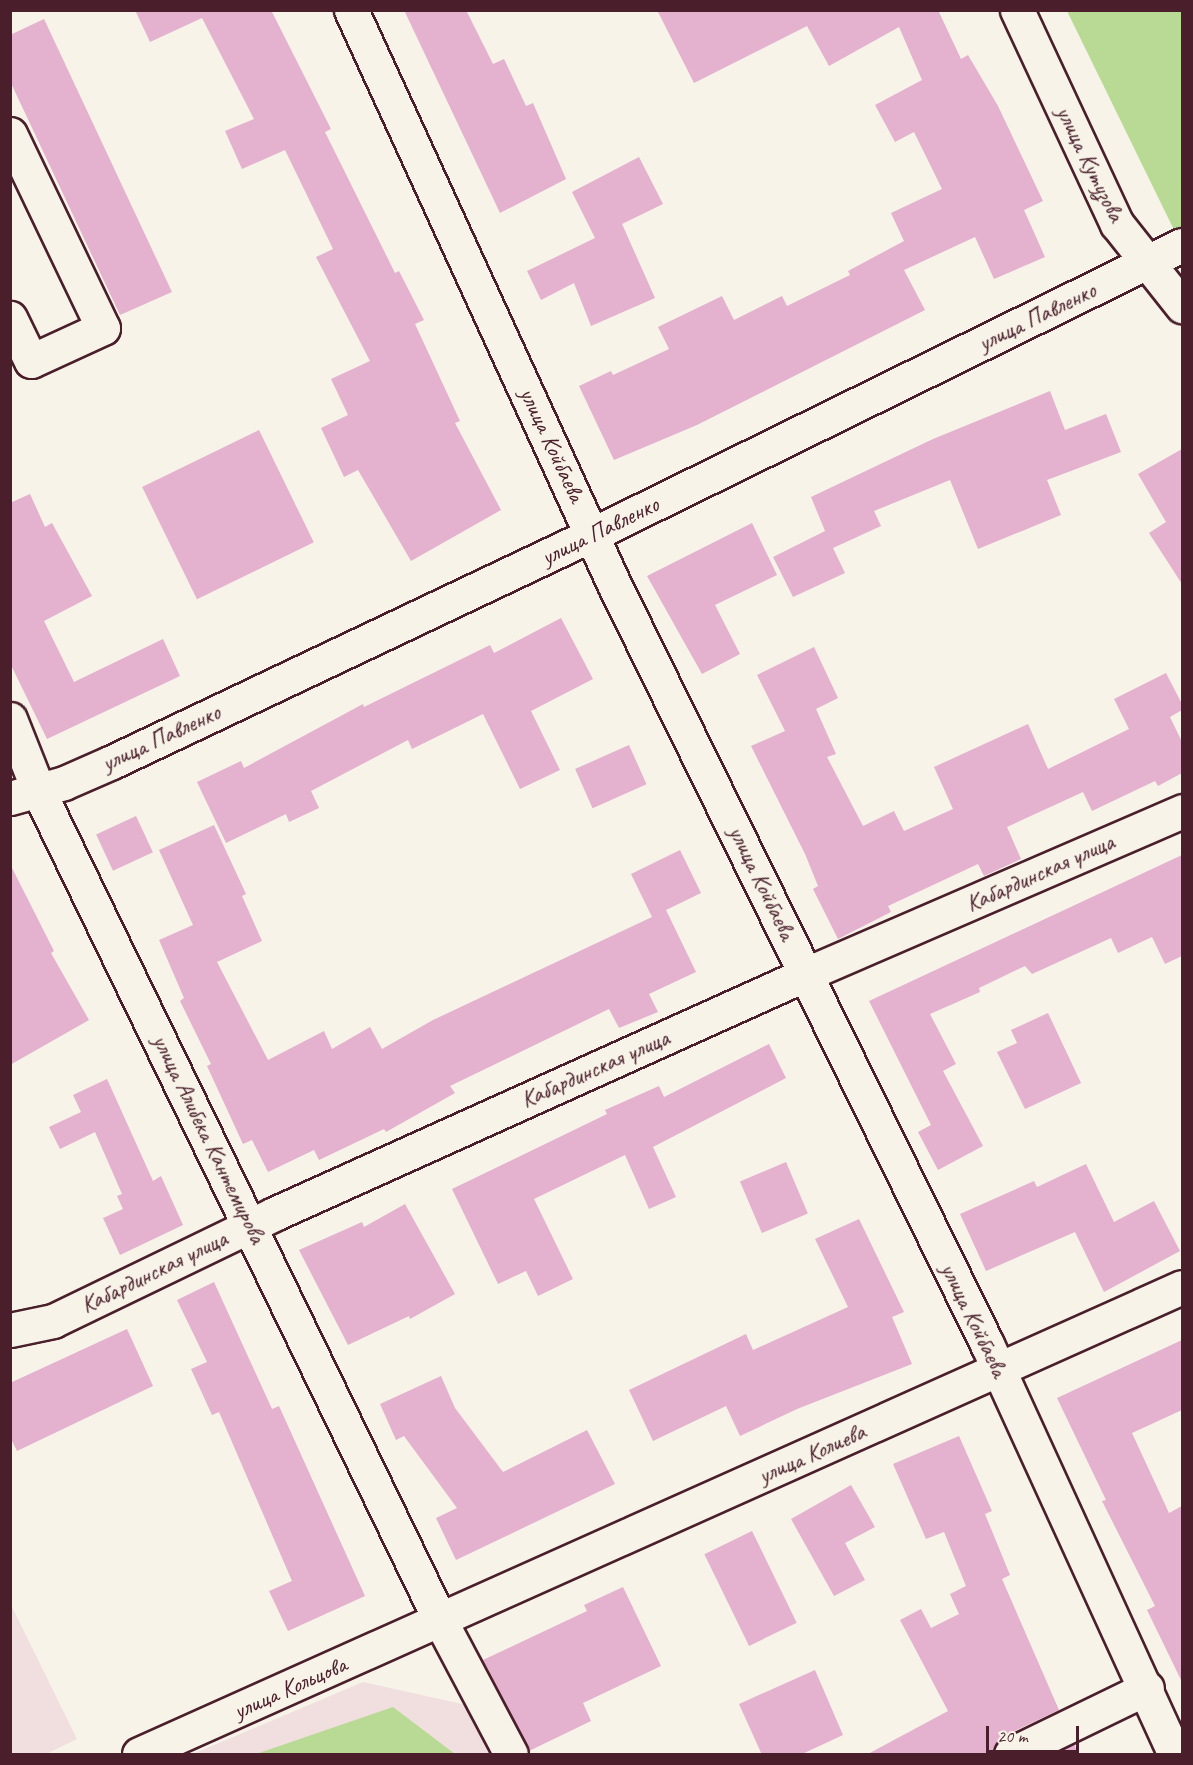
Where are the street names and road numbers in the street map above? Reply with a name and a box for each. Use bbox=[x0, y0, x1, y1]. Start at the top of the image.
street label: улица Кутузова bbox=[1050, 101, 1130, 227]
street label: улица Павленко bbox=[974, 276, 1100, 358]
street label: улица Койбаева bbox=[513, 383, 591, 507]
street label: улица Павленко bbox=[537, 490, 663, 572]
street label: улица Павленко bbox=[98, 698, 224, 778]
street label: улица Койбаева bbox=[722, 821, 802, 945]
street label: Кабардинская улица bbox=[961, 827, 1119, 919]
street label: Кабардинская улица bbox=[516, 1023, 674, 1115]
street label: улица Алибека Кантемирова bbox=[146, 1030, 272, 1248]
street label: Кабардинская улица bbox=[75, 1224, 233, 1320]
street label: улица Койбаева bbox=[934, 1258, 1014, 1382]
street label: улица Колиева bbox=[754, 1417, 870, 1491]
street label: улица Кольцова bbox=[229, 1650, 351, 1726]

